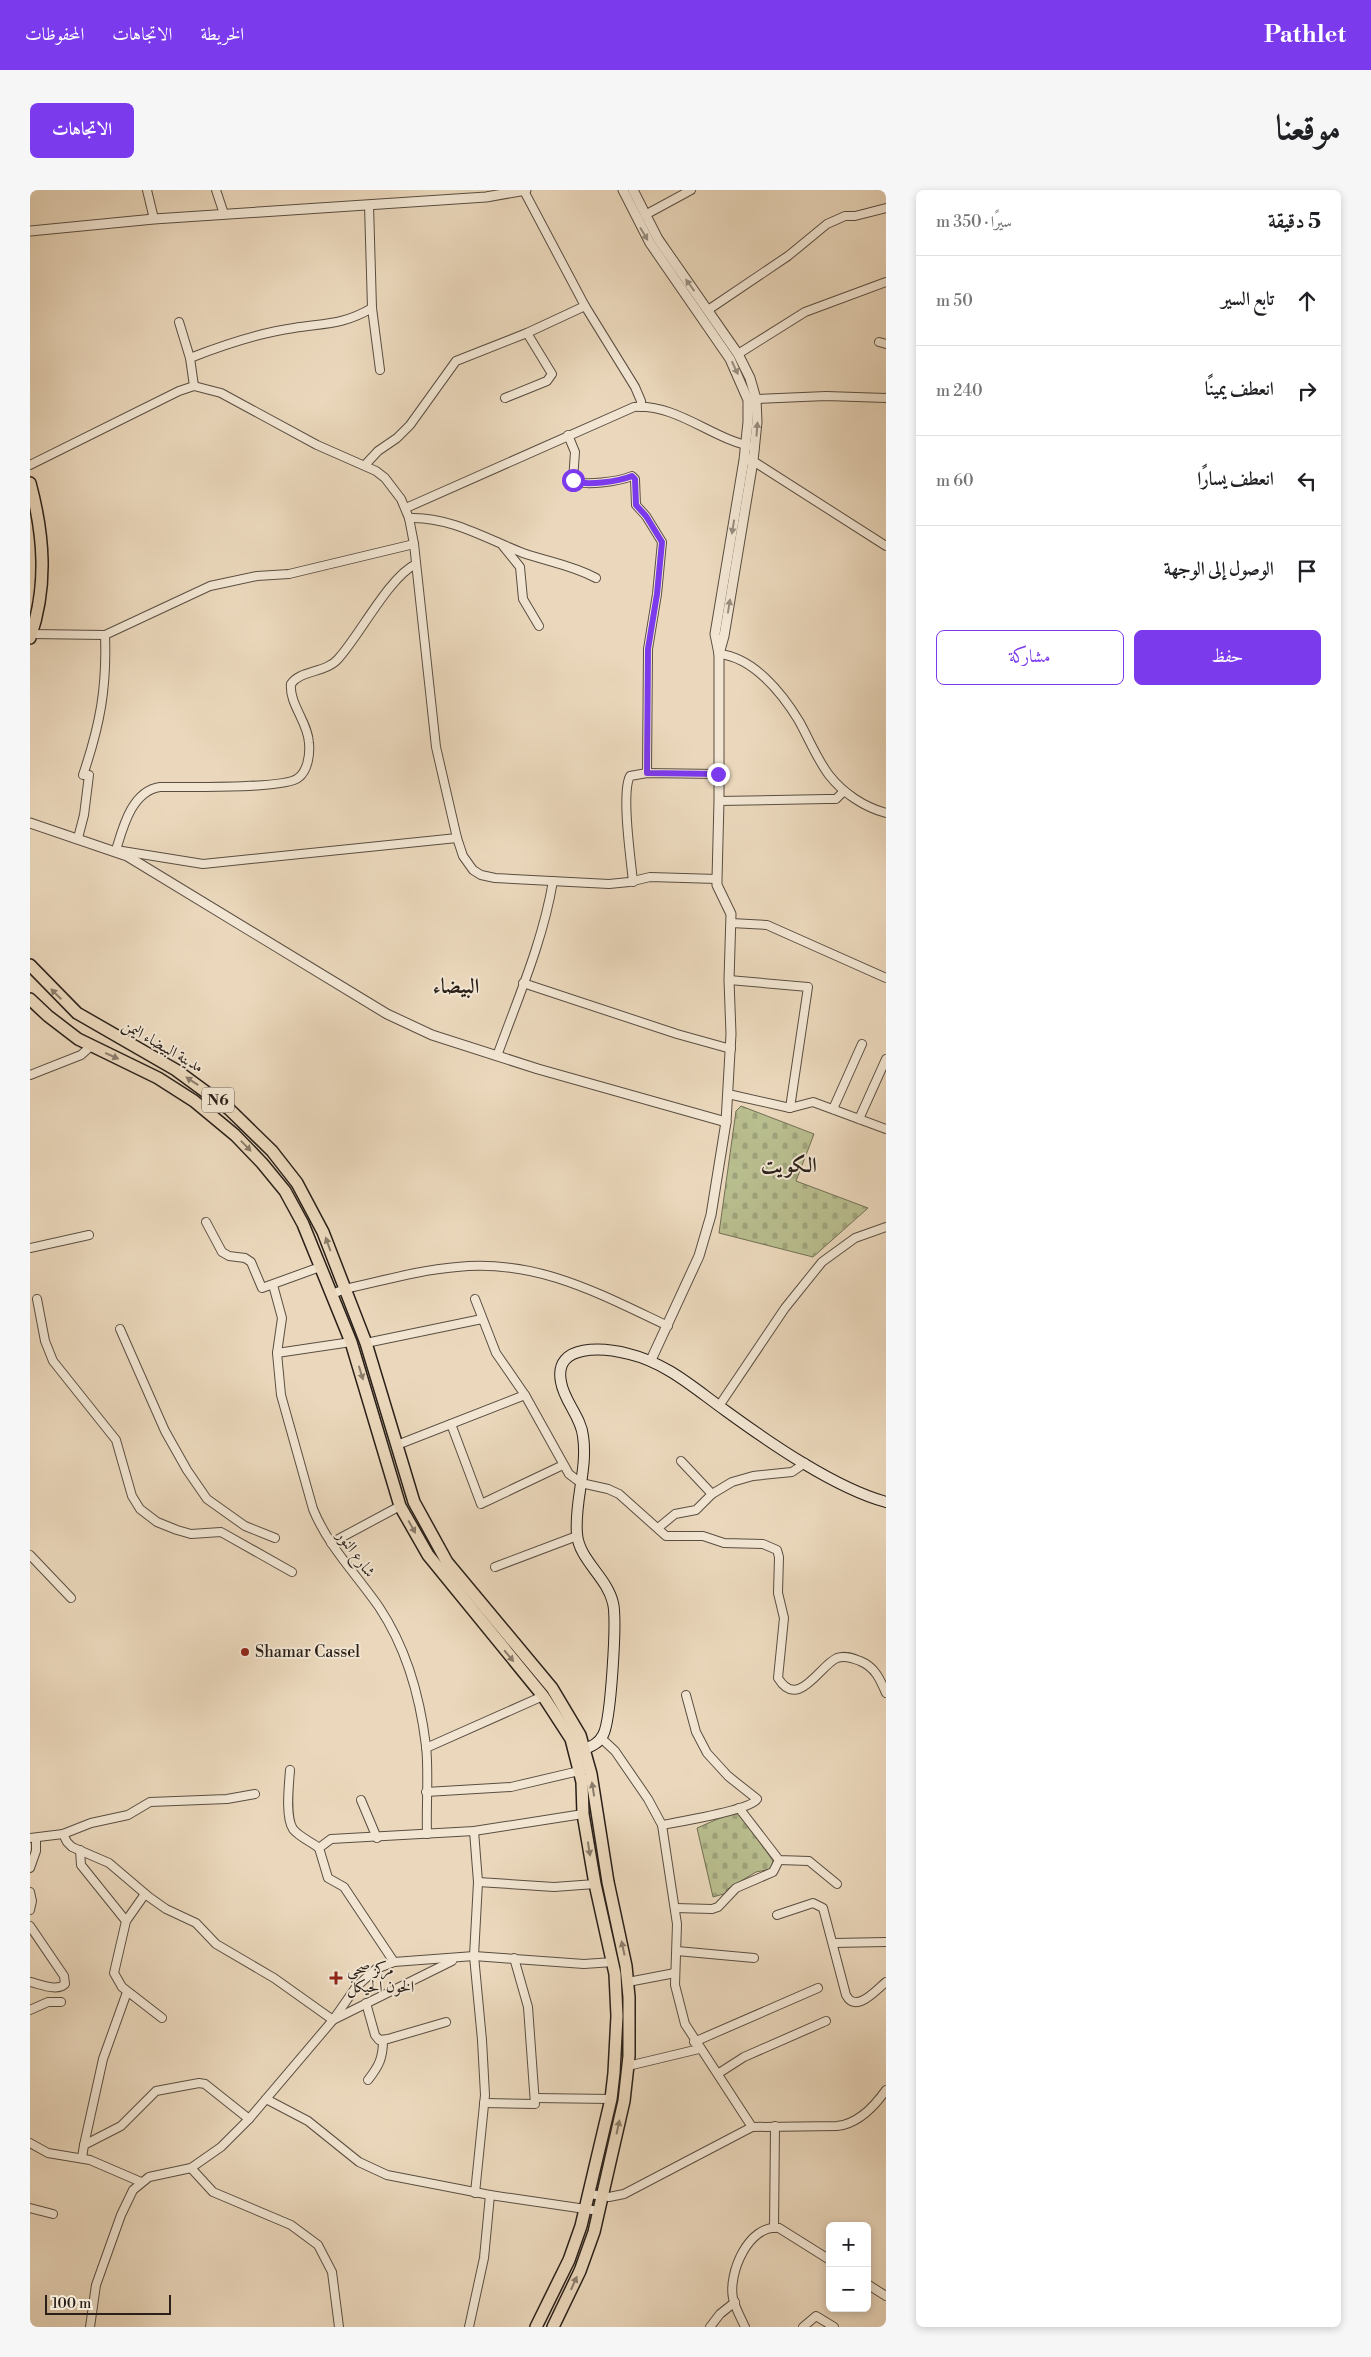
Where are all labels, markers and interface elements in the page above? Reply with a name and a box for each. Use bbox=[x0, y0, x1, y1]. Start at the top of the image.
text: Pathlet bbox=[1264, 20, 1346, 50]
text: المحفوظات bbox=[25, 23, 84, 46]
text: الاتجاهات bbox=[112, 23, 172, 46]
text: الخريطة bbox=[200, 23, 244, 46]
button: الاتجاهات bbox=[30, 103, 134, 158]
text: موقعنا bbox=[1276, 107, 1341, 150]
text: 5 دقيقة bbox=[1268, 209, 1321, 235]
text: سيرًا · 350 m bbox=[936, 212, 1012, 232]
one-way arrow bbox=[640, 227, 649, 240]
one-way arrow bbox=[684, 279, 695, 292]
text: تابع السير bbox=[1221, 287, 1274, 311]
icon: ahead bbox=[1293, 287, 1321, 315]
text: 50 m bbox=[936, 291, 973, 311]
one-way arrow bbox=[731, 361, 739, 375]
text: انعطف يمينًا bbox=[1205, 377, 1274, 401]
icon: right bbox=[1293, 377, 1321, 405]
text: 240 m bbox=[936, 381, 983, 401]
one-way arrow bbox=[753, 420, 761, 436]
text: انعطف يسارًا bbox=[1197, 467, 1274, 491]
icon: left bbox=[1293, 467, 1321, 495]
route start bbox=[562, 469, 585, 492]
text: 60 m bbox=[936, 471, 974, 491]
one-way arrow bbox=[729, 519, 737, 535]
text: الوصول إلى الوجهة bbox=[1164, 557, 1274, 581]
icon: arrive bbox=[1293, 557, 1321, 585]
one-way arrow bbox=[725, 598, 733, 614]
button: مشاركة bbox=[936, 630, 1124, 685]
button: حفظ bbox=[1134, 630, 1321, 685]
route end bbox=[707, 763, 730, 786]
district label: البيضاء bbox=[433, 974, 479, 1000]
one-way arrow bbox=[50, 988, 62, 1000]
street label: مدينة البيضاء اليمن bbox=[118, 1015, 207, 1078]
one-way arrow bbox=[105, 1052, 119, 1060]
one-way arrow bbox=[186, 1076, 199, 1086]
road number: N6 bbox=[202, 1088, 234, 1112]
one-way arrow bbox=[240, 1140, 252, 1152]
district label: الكويت bbox=[761, 1153, 817, 1179]
one-way arrow bbox=[324, 1236, 331, 1251]
one-way arrow bbox=[357, 1366, 365, 1381]
one-way arrow bbox=[408, 1519, 416, 1534]
street label: شارع النور bbox=[329, 1525, 380, 1583]
place label: Shamar Cassel bbox=[255, 1642, 360, 1662]
marker: Shamar Cassel bbox=[239, 1646, 251, 1658]
one-way arrow bbox=[504, 1649, 515, 1662]
one-way arrow bbox=[589, 1780, 597, 1796]
one-way arrow bbox=[585, 1841, 593, 1857]
one-way arrow bbox=[619, 1941, 627, 1956]
place label: مركز صحي الخون الحيكل bbox=[347, 1959, 414, 1998]
marker: مركز صحي الخون الحيكل bbox=[329, 1971, 343, 1985]
one-way arrow bbox=[614, 2119, 622, 2135]
map controls bbox=[826, 2222, 871, 2312]
button: + bbox=[826, 2222, 871, 2267]
button: − bbox=[826, 2267, 871, 2312]
one-way arrow bbox=[571, 2276, 579, 2290]
scale bar bbox=[45, 2292, 171, 2315]
text: 100 m bbox=[52, 2295, 91, 2313]

